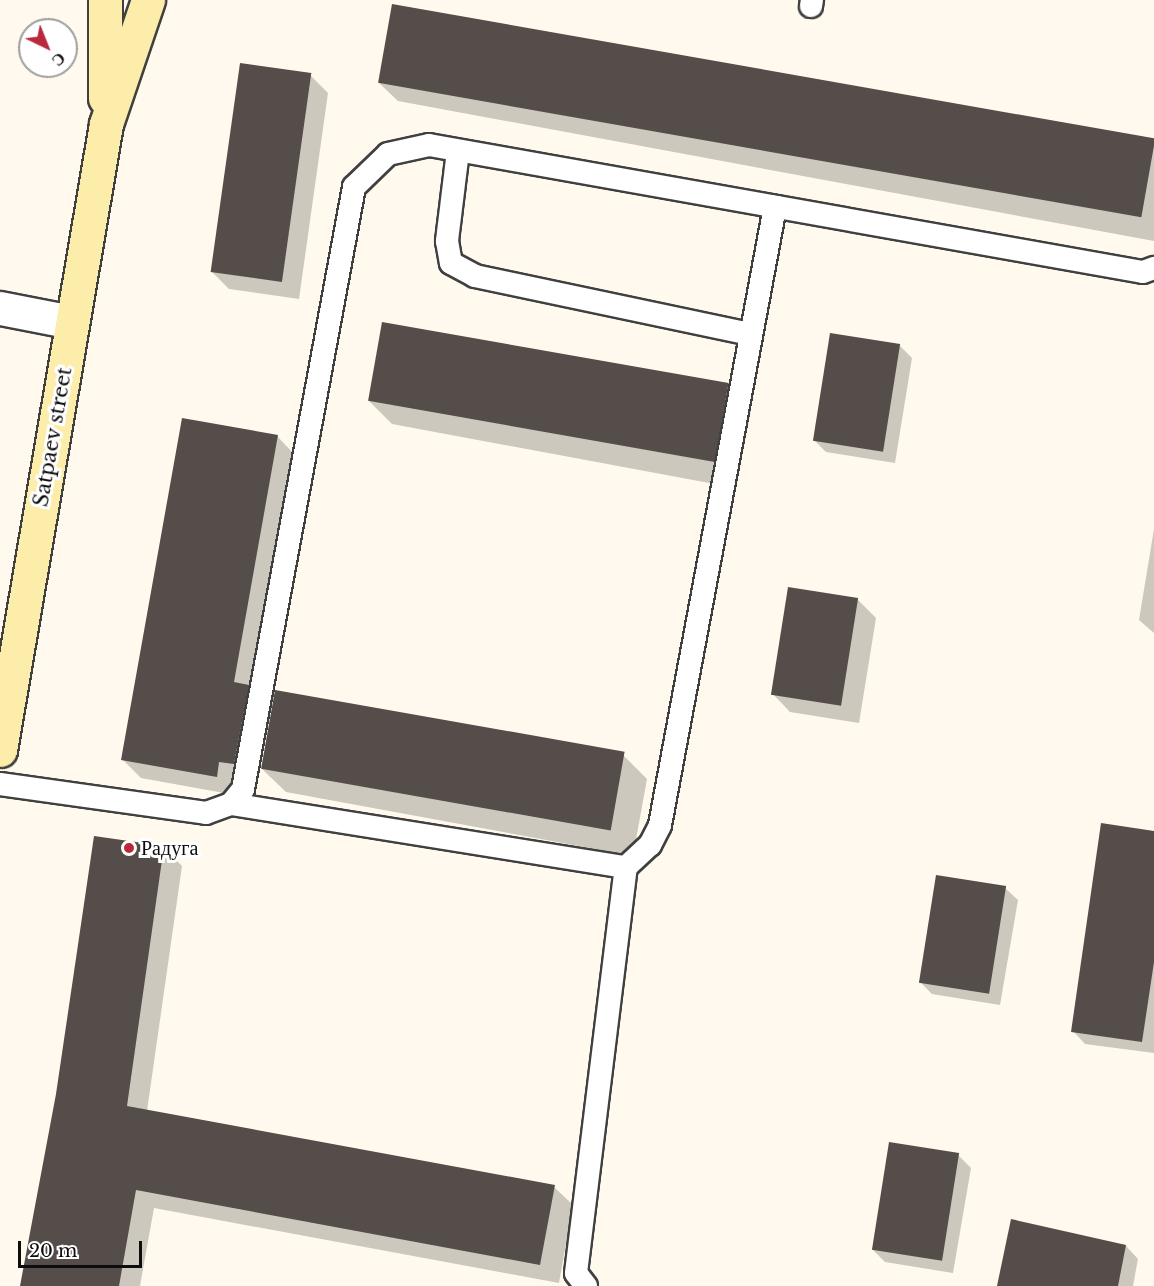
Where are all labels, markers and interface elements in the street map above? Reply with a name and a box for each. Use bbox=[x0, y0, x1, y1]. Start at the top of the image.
north arrow bbox=[18, 18, 78, 78]
text: С bbox=[48, 48, 70, 71]
street label: Satpaev street bbox=[29, 365, 77, 509]
place label: Радуга bbox=[141, 836, 198, 860]
marker: Радуга bbox=[122, 841, 136, 855]
scale bar bbox=[21, 1229, 146, 1267]
text: 20 m bbox=[29, 1240, 77, 1262]

